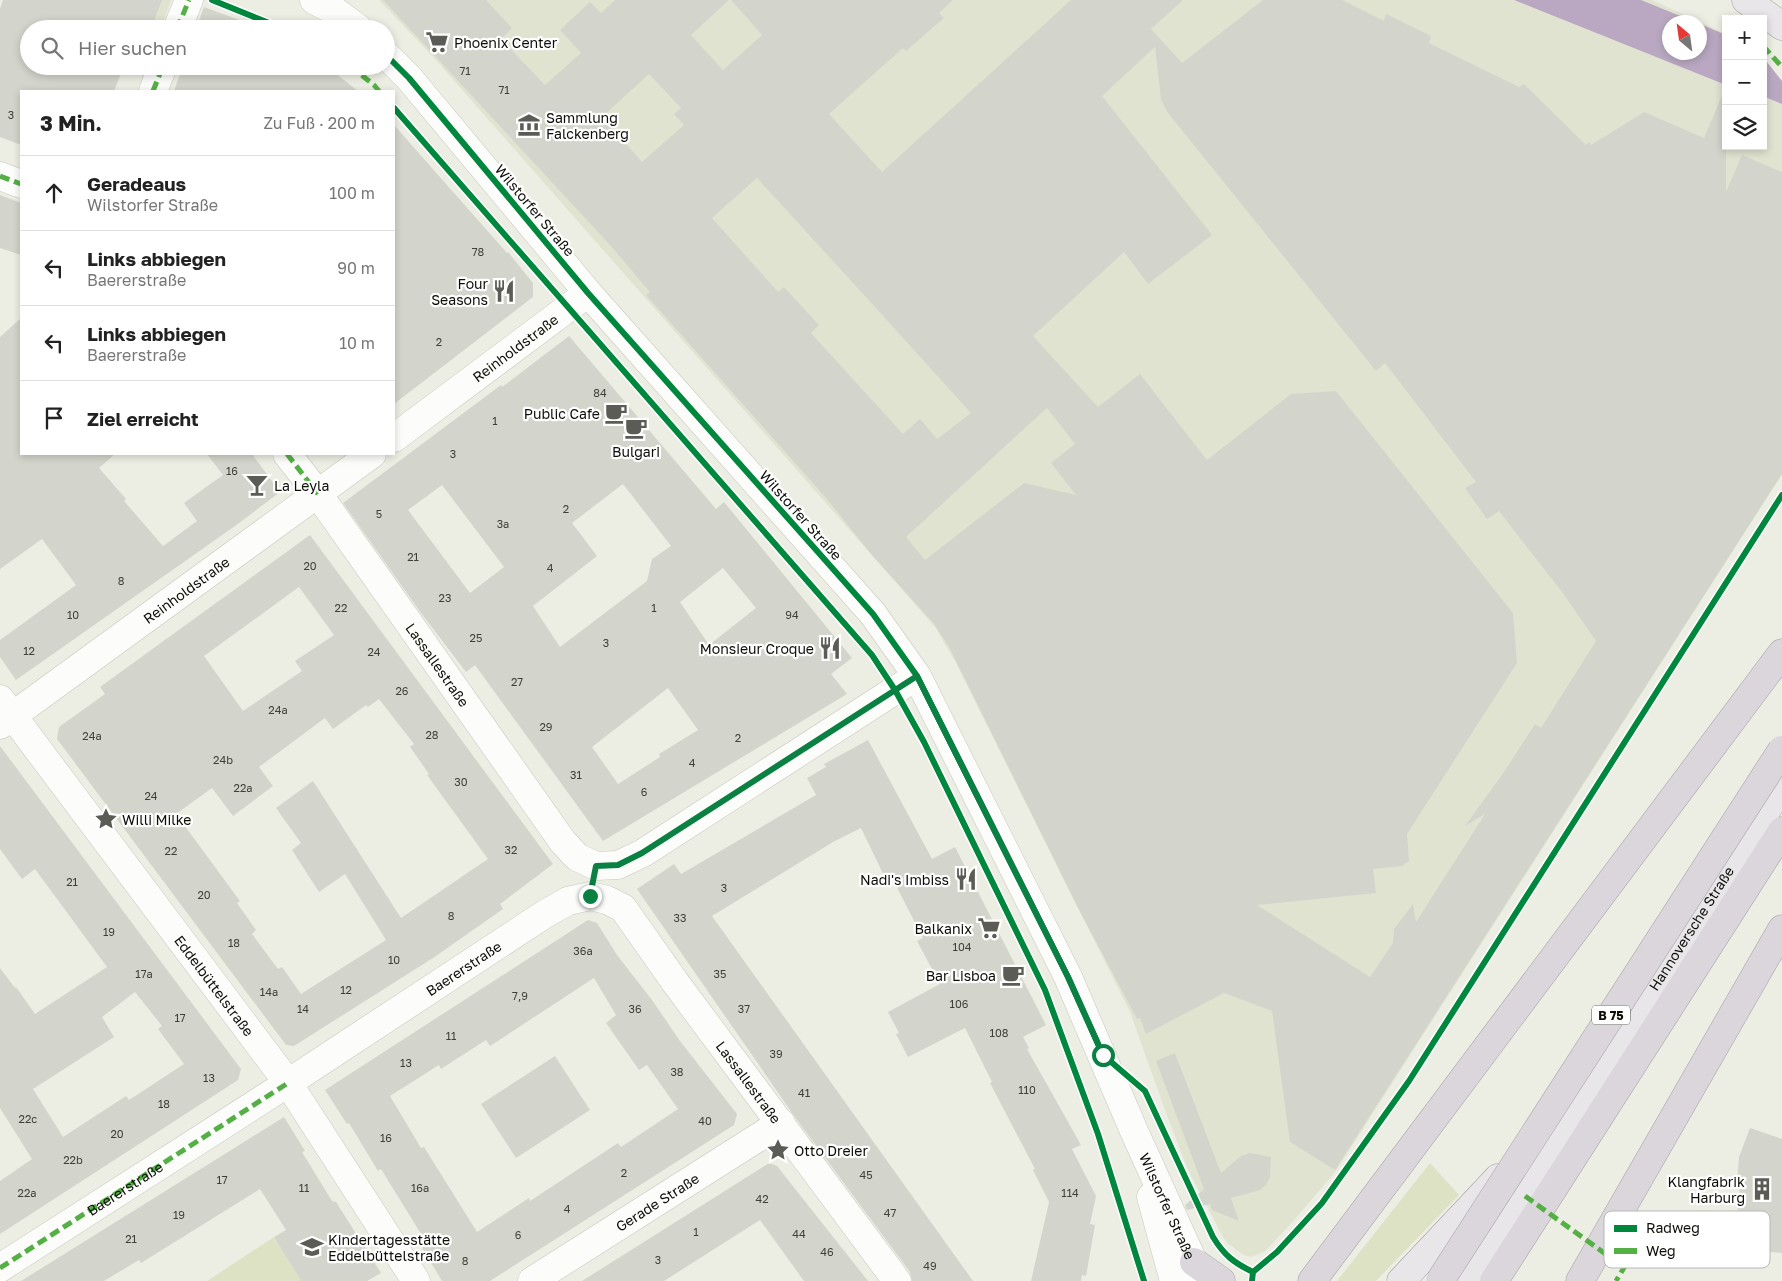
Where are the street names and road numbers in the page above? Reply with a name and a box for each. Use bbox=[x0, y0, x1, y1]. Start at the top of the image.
street label: Wilstorfer Straße bbox=[492, 161, 578, 259]
street label: Reinholdstraße bbox=[469, 310, 561, 385]
street label: Wilstorfer Straße bbox=[756, 467, 846, 563]
street label: Reinholdstraße bbox=[139, 553, 232, 627]
street label: Lassallestraße bbox=[403, 619, 473, 709]
street label: Hannoversche Straße bbox=[1645, 863, 1737, 993]
street label: Eddelbüttelstraße bbox=[172, 932, 258, 1039]
street label: Baererstraße bbox=[422, 937, 504, 999]
road number: B 75 bbox=[1592, 1006, 1630, 1024]
street label: Lassallestraße bbox=[713, 1037, 785, 1126]
street label: Wilstorfer Straße bbox=[1136, 1150, 1199, 1262]
street label: Baererstraße bbox=[83, 1157, 166, 1219]
street label: Gerade Straße bbox=[612, 1169, 702, 1234]

